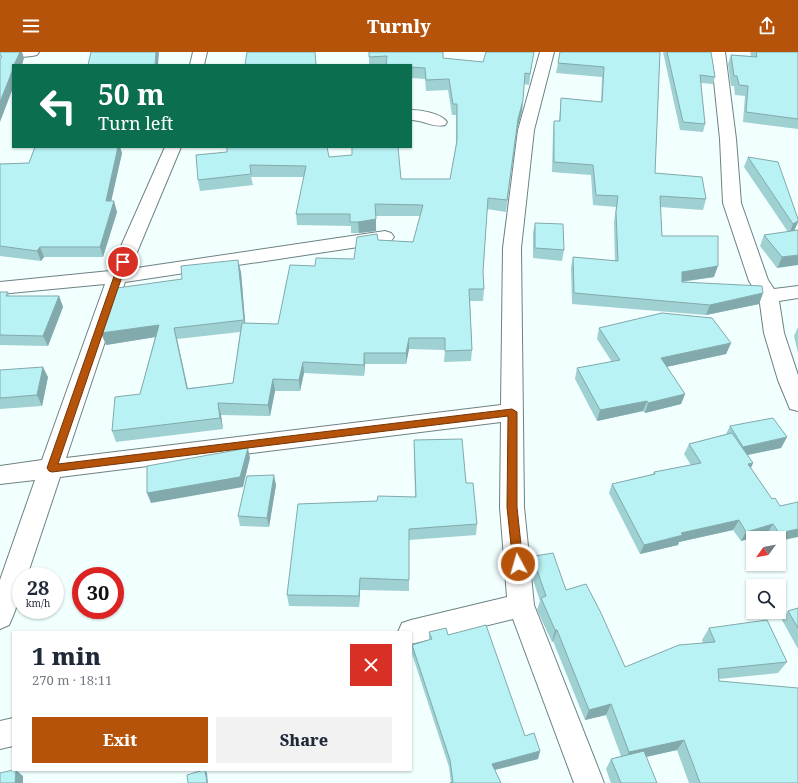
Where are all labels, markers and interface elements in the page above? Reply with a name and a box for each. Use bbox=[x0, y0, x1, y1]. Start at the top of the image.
text: Turnly bbox=[367, 14, 431, 38]
icon: menu bbox=[20, 15, 42, 37]
icon: share bbox=[756, 15, 778, 37]
text: 50 m bbox=[98, 75, 165, 113]
icon: left bbox=[32, 80, 84, 132]
text: Turn left bbox=[98, 111, 173, 135]
pin bbox=[106, 245, 140, 279]
icon: arrive bbox=[112, 251, 134, 273]
north arrow bbox=[746, 531, 786, 571]
map controls bbox=[746, 531, 786, 619]
position arrow bbox=[497, 543, 539, 585]
speed limit sign: 30 bbox=[72, 567, 124, 619]
text: 28 bbox=[27, 574, 49, 601]
button: search bbox=[746, 579, 786, 619]
text: km/h bbox=[26, 596, 50, 610]
text: 1 min bbox=[32, 639, 101, 672]
button: close bbox=[350, 644, 392, 686]
text: 270 m · 18:11 bbox=[32, 671, 112, 689]
button: Exit bbox=[32, 717, 208, 763]
button: Share bbox=[216, 717, 392, 763]

